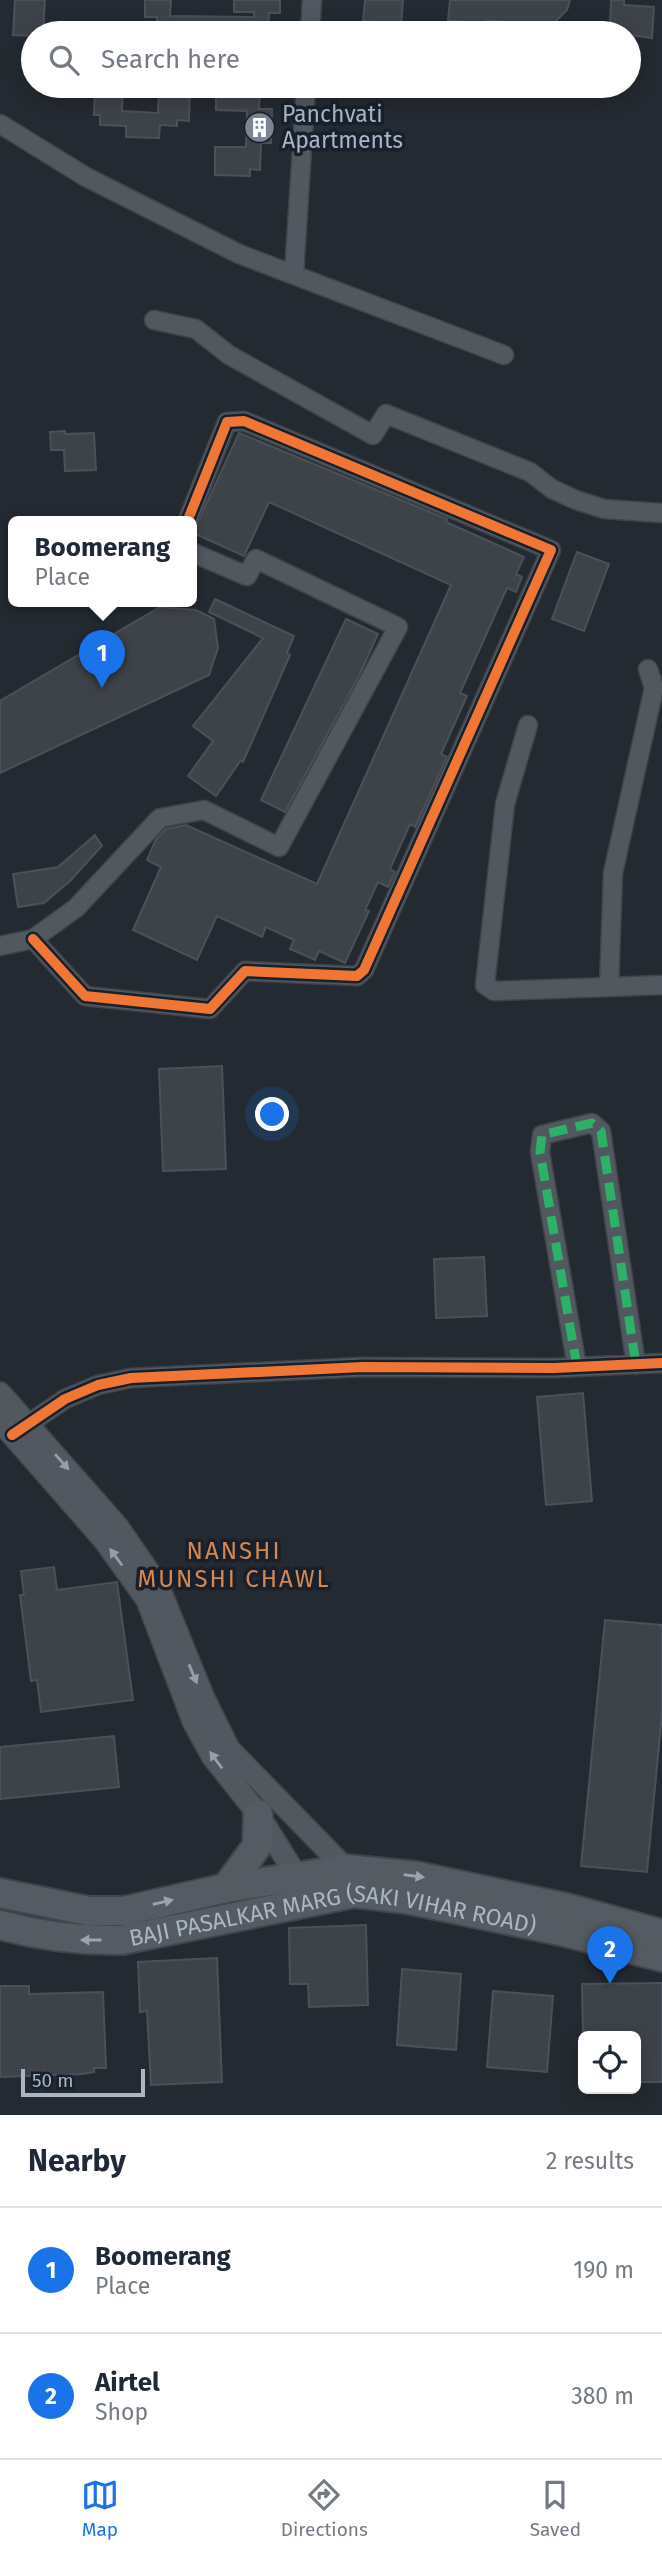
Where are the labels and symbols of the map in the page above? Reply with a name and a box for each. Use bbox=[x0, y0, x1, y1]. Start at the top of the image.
place label: Panchvati Apartments bbox=[282, 100, 403, 154]
building icon: Panchvati Apartments bbox=[242, 110, 276, 144]
pin: 1 bbox=[79, 630, 125, 688]
your location bbox=[255, 1097, 289, 1131]
one-way arrow bbox=[54, 1453, 69, 1470]
district label: NANSHI MUNSHI CHAWL bbox=[137, 1537, 331, 1593]
one-way arrow bbox=[109, 1548, 123, 1566]
one-way arrow bbox=[188, 1663, 199, 1684]
one-way arrow bbox=[209, 1751, 223, 1769]
one-way arrow bbox=[403, 1871, 425, 1882]
street label: BAJI PASALKAR MARG (SAKI VIHAR ROAD) bbox=[127, 1879, 539, 1952]
one-way arrow bbox=[152, 1896, 174, 1907]
pin: 2 bbox=[587, 1926, 633, 1984]
one-way arrow bbox=[79, 1935, 101, 1946]
scale bar bbox=[21, 2066, 145, 2098]

